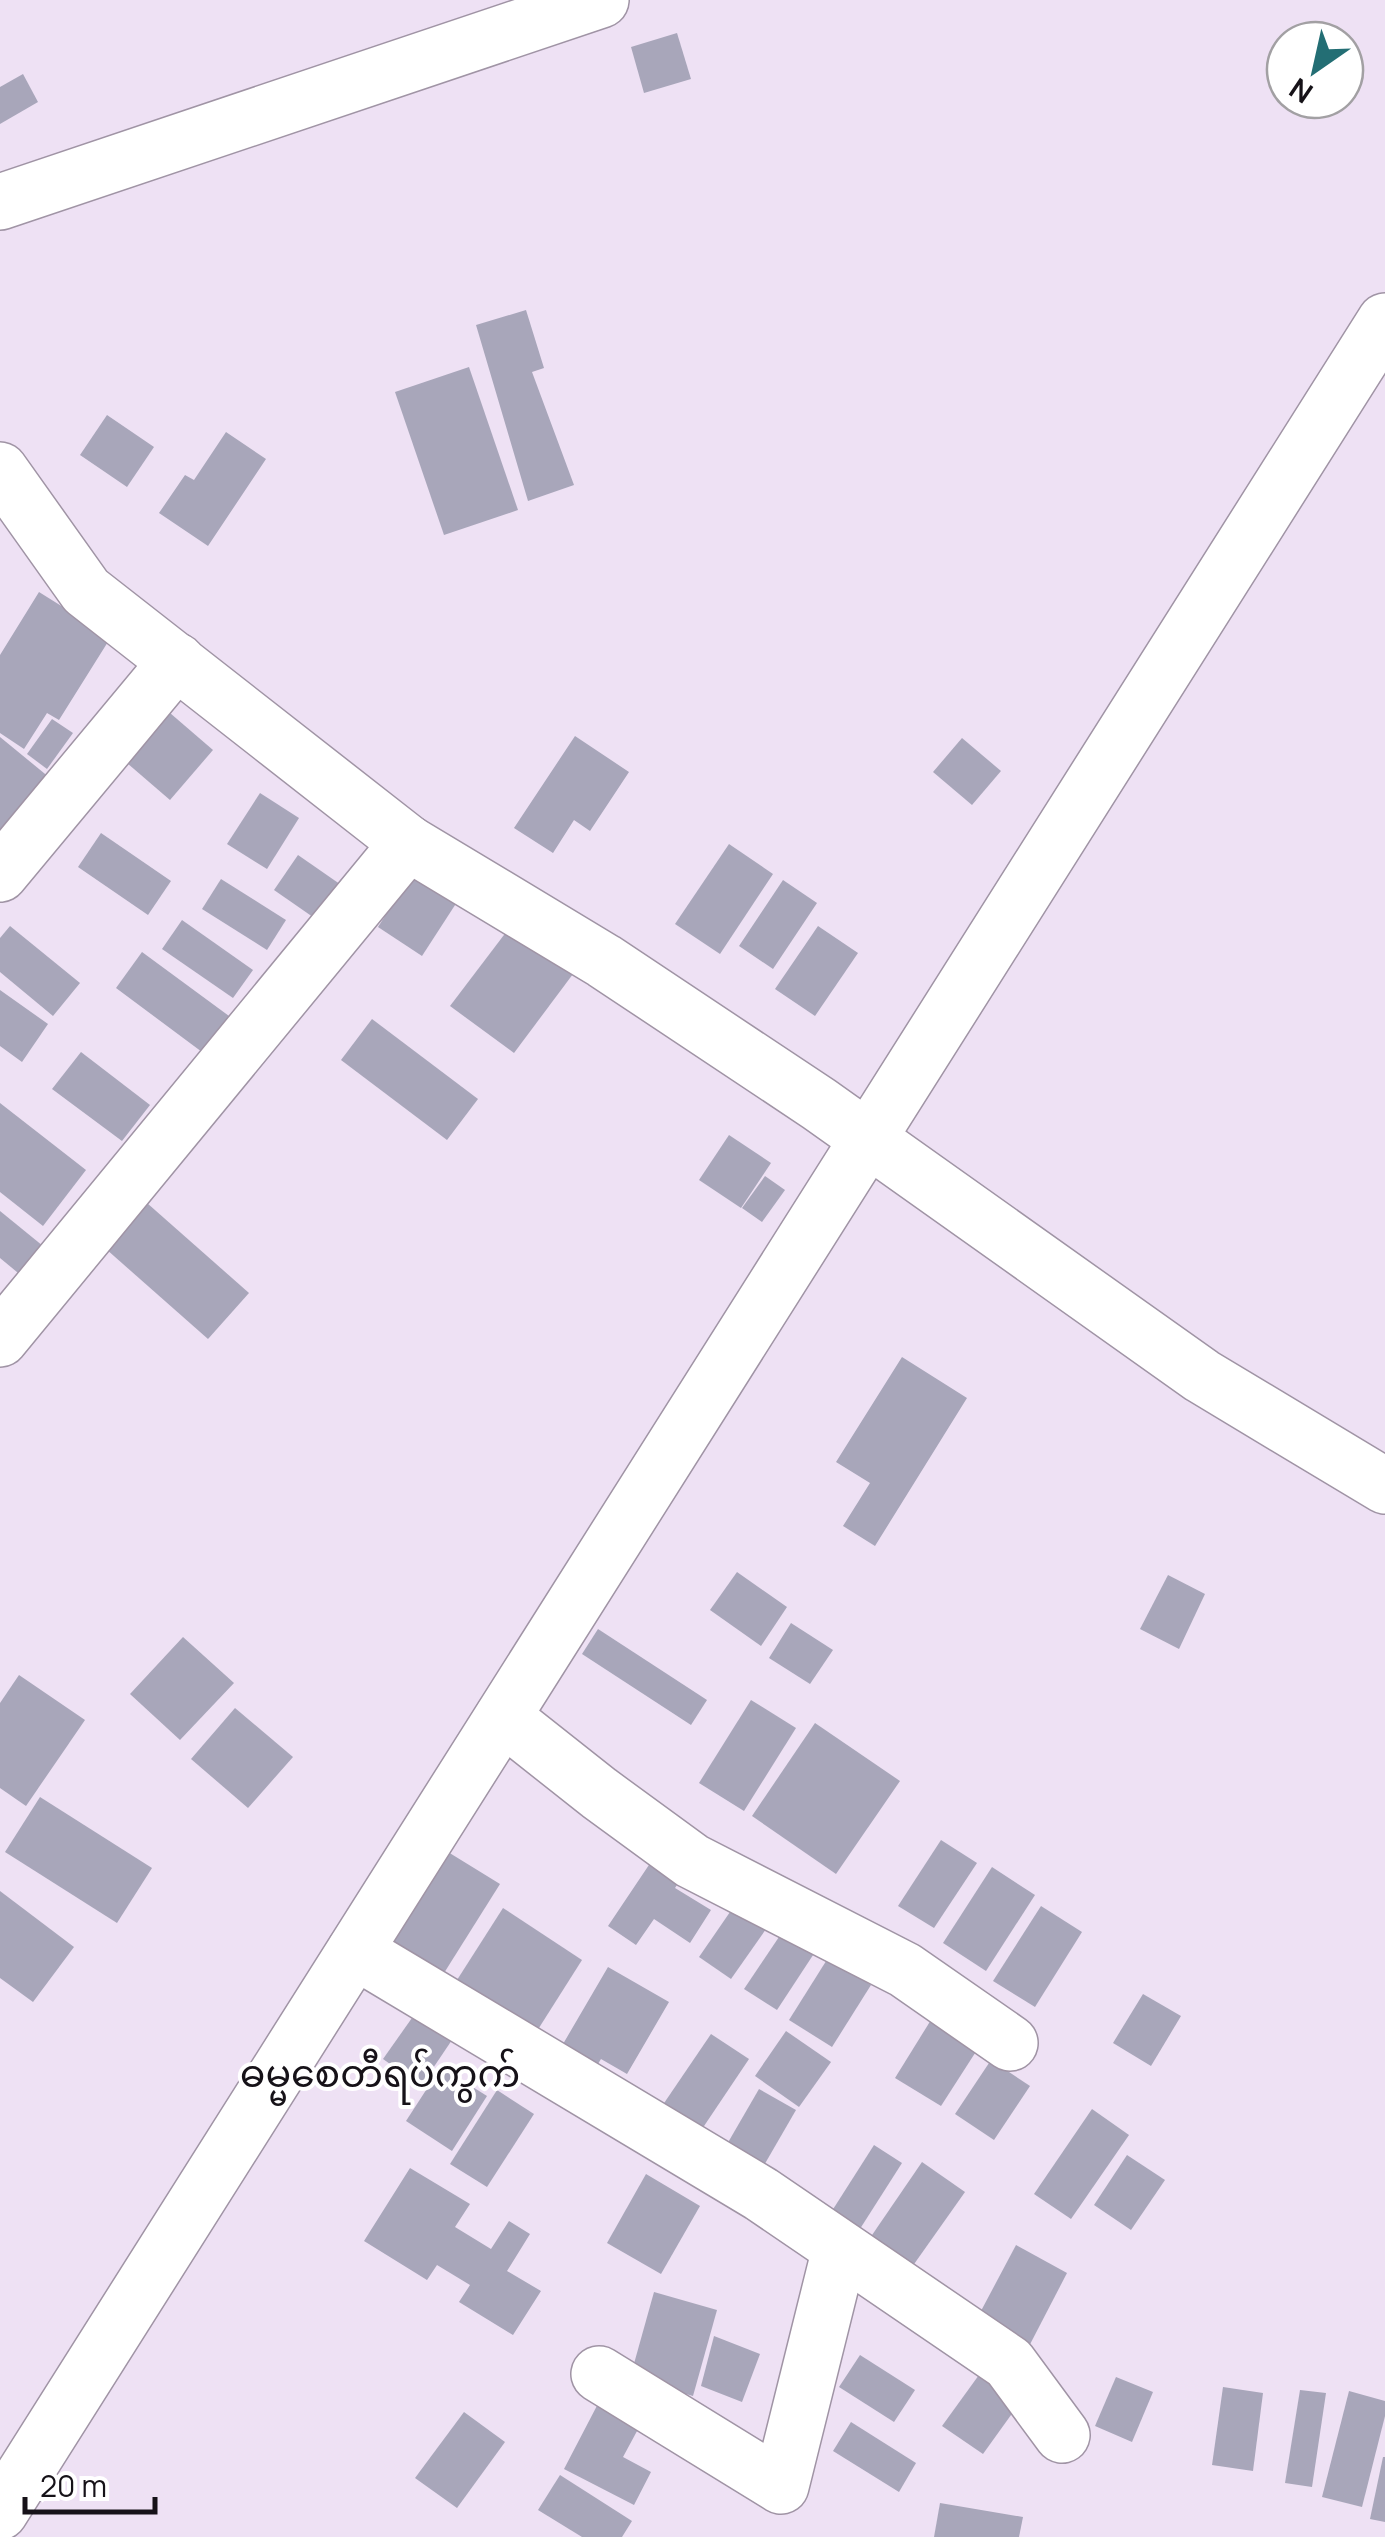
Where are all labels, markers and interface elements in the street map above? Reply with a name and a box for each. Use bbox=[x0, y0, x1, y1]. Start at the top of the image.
north arrow bbox=[1265, 20, 1365, 120]
text: N bbox=[1282, 70, 1319, 113]
district label: ဓမ္မစေတီရပ်ကွက် bbox=[240, 2046, 520, 2106]
scale bar bbox=[25, 2452, 155, 2514]
text: 20 m bbox=[40, 2465, 107, 2506]

